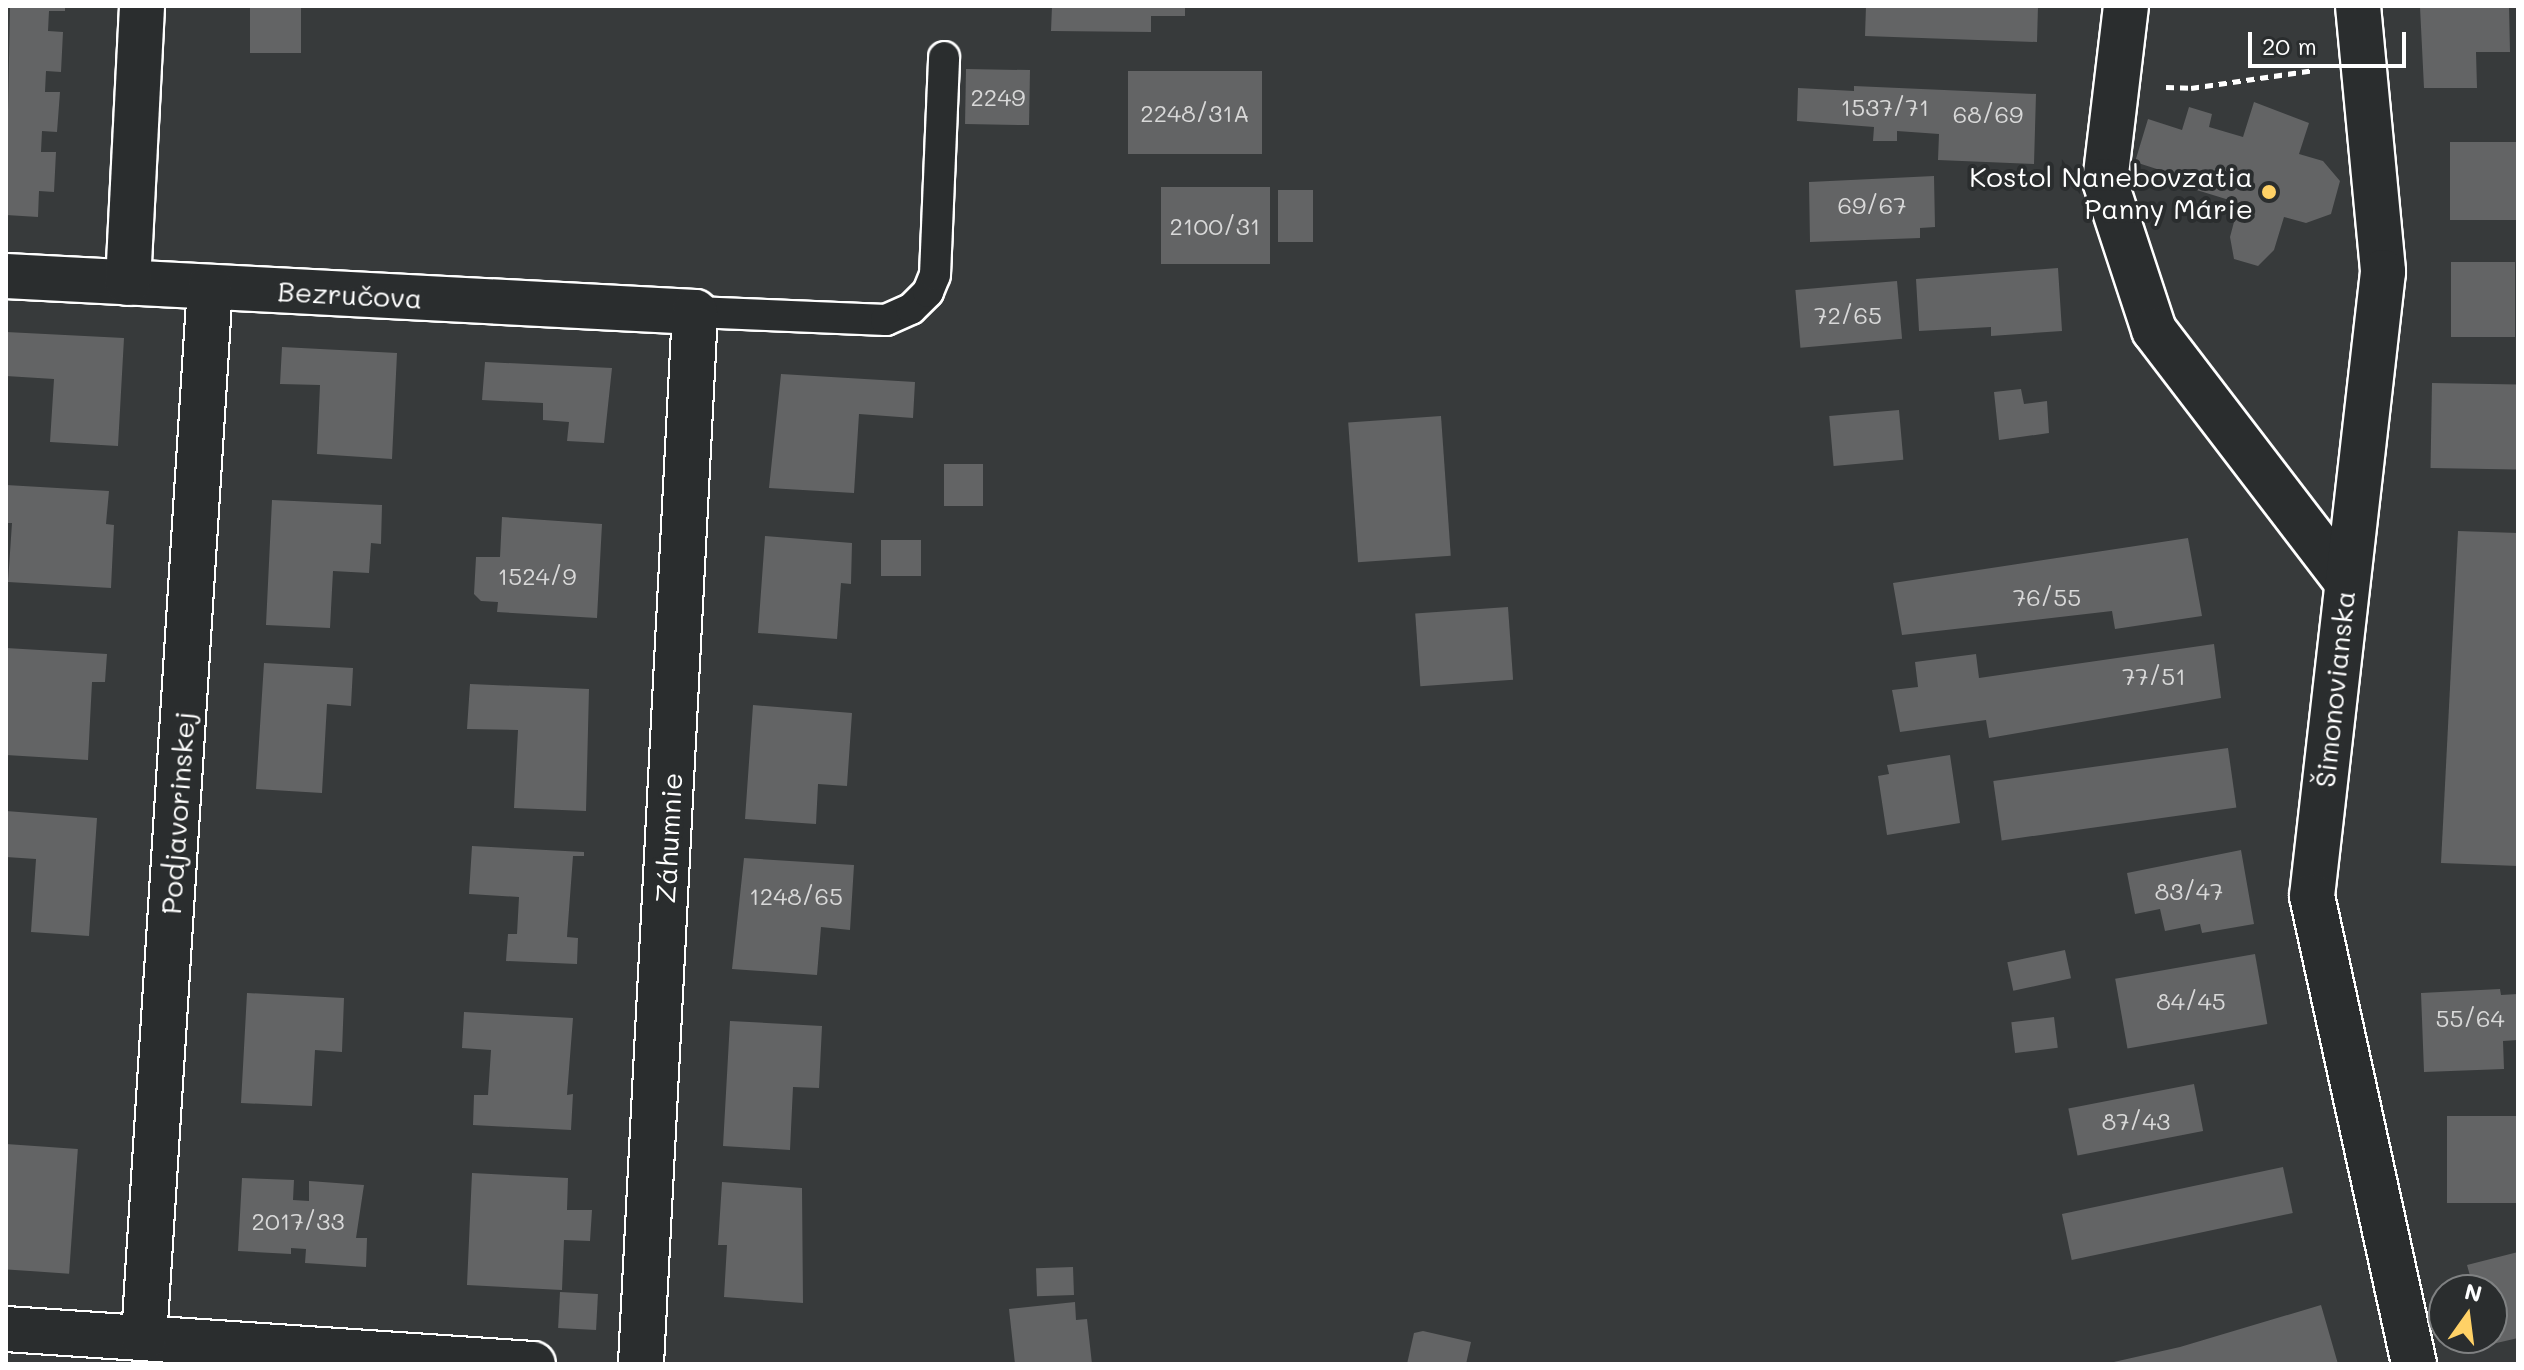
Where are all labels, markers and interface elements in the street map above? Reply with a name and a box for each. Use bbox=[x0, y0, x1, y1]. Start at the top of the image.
scale bar bbox=[2252, 16, 2410, 66]
text: 20 m bbox=[2262, 30, 2317, 61]
house number: 2249 bbox=[970, 83, 1026, 111]
house number: 1537/71 bbox=[1841, 93, 1929, 121]
house number: 2248/31A bbox=[1140, 99, 1250, 127]
house number: 68/69 bbox=[1953, 100, 2023, 128]
place label: Kostol Nanebovzatia Panny Márie bbox=[1969, 159, 2253, 225]
marker: Kostol Nanebovzatia Panny Márie bbox=[2260, 183, 2278, 201]
house number: 69/67 bbox=[1837, 191, 1907, 219]
house number: 2100/31 bbox=[1169, 212, 1261, 240]
street label: Bezručova bbox=[277, 273, 423, 315]
house number: 72/65 bbox=[1814, 301, 1882, 329]
house number: 1524/9 bbox=[498, 562, 576, 590]
house number: 76/55 bbox=[2013, 583, 2081, 611]
street label: Šimonovianska bbox=[2307, 589, 2361, 789]
house number: 77/51 bbox=[2122, 662, 2186, 690]
street label: Podjavorinskej bbox=[153, 711, 201, 915]
street label: Záhumnie bbox=[648, 772, 688, 904]
house number: 83/47 bbox=[2155, 877, 2223, 905]
house number: 1248/65 bbox=[749, 882, 843, 910]
house number: 84/45 bbox=[2156, 987, 2226, 1015]
house number: 55/64 bbox=[2435, 1004, 2505, 1032]
house number: 87/43 bbox=[2102, 1107, 2170, 1135]
house number: 2017/33 bbox=[252, 1207, 344, 1235]
north arrow bbox=[2428, 1274, 2508, 1354]
text: N bbox=[2462, 1276, 2485, 1308]

